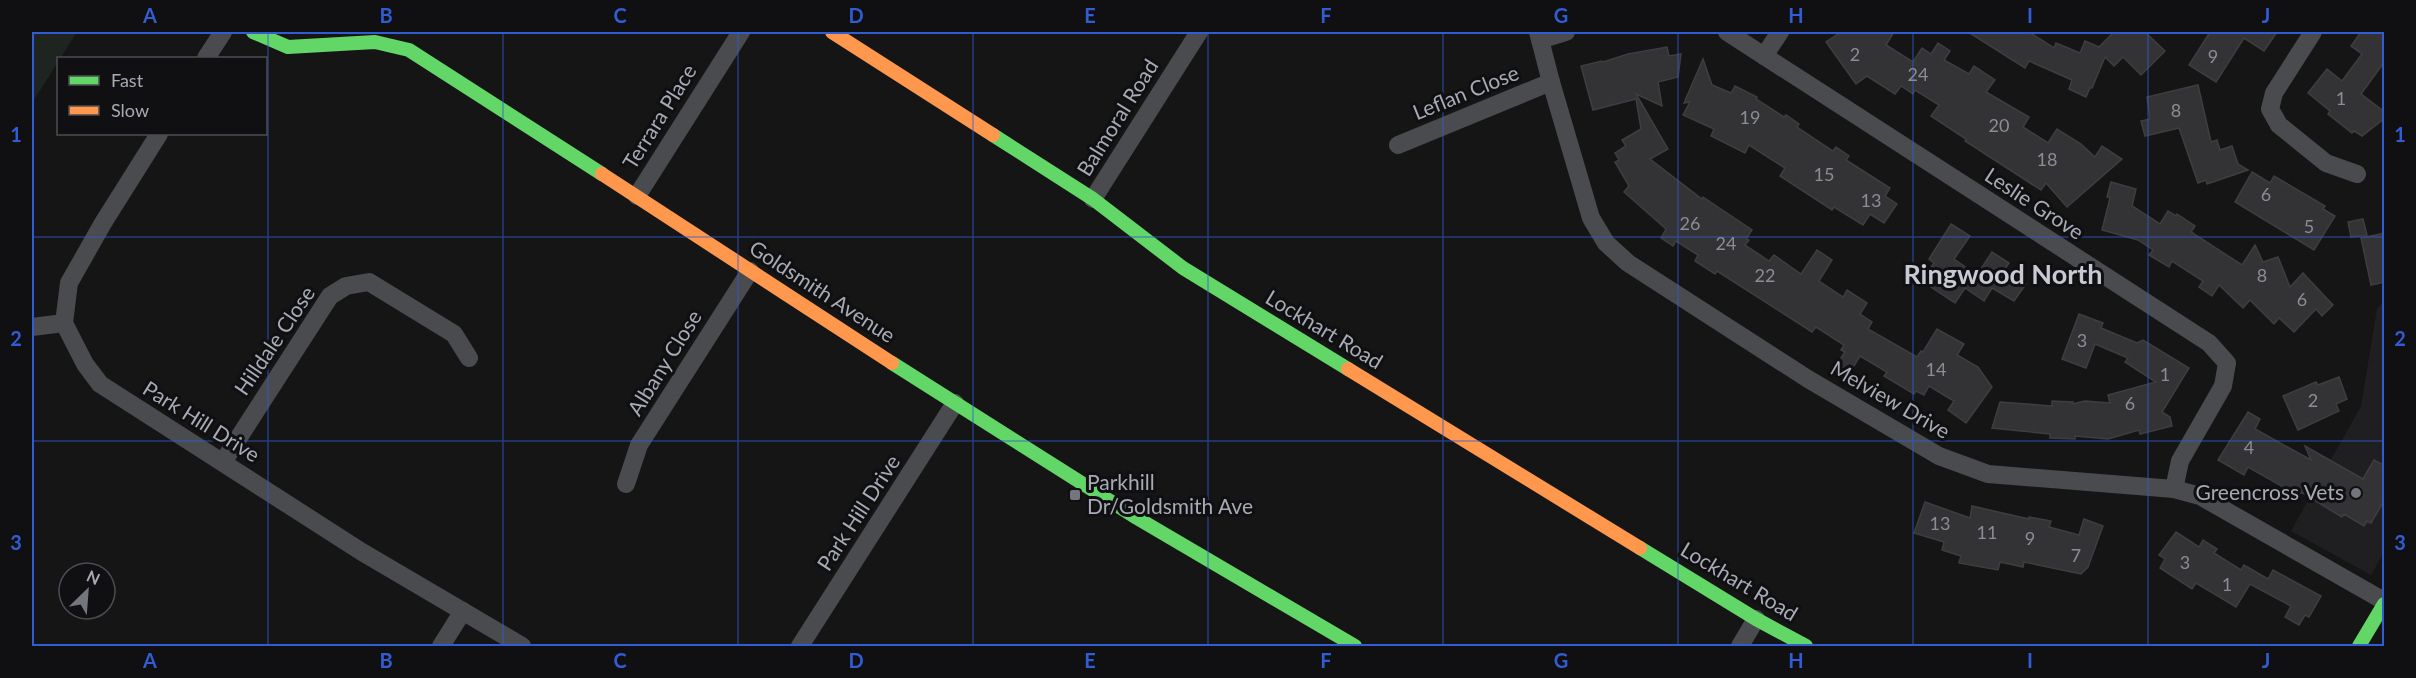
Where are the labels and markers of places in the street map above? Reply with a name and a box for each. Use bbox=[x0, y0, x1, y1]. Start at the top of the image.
place label: Parkhill Dr/Goldsmith Ave bbox=[1087, 469, 1253, 518]
place label: Greencross Vets bbox=[2195, 479, 2344, 504]
marker: Greencross Vets bbox=[2349, 486, 2363, 500]
marker: Parkhill Dr/Goldsmith Ave bbox=[1068, 488, 1082, 502]

